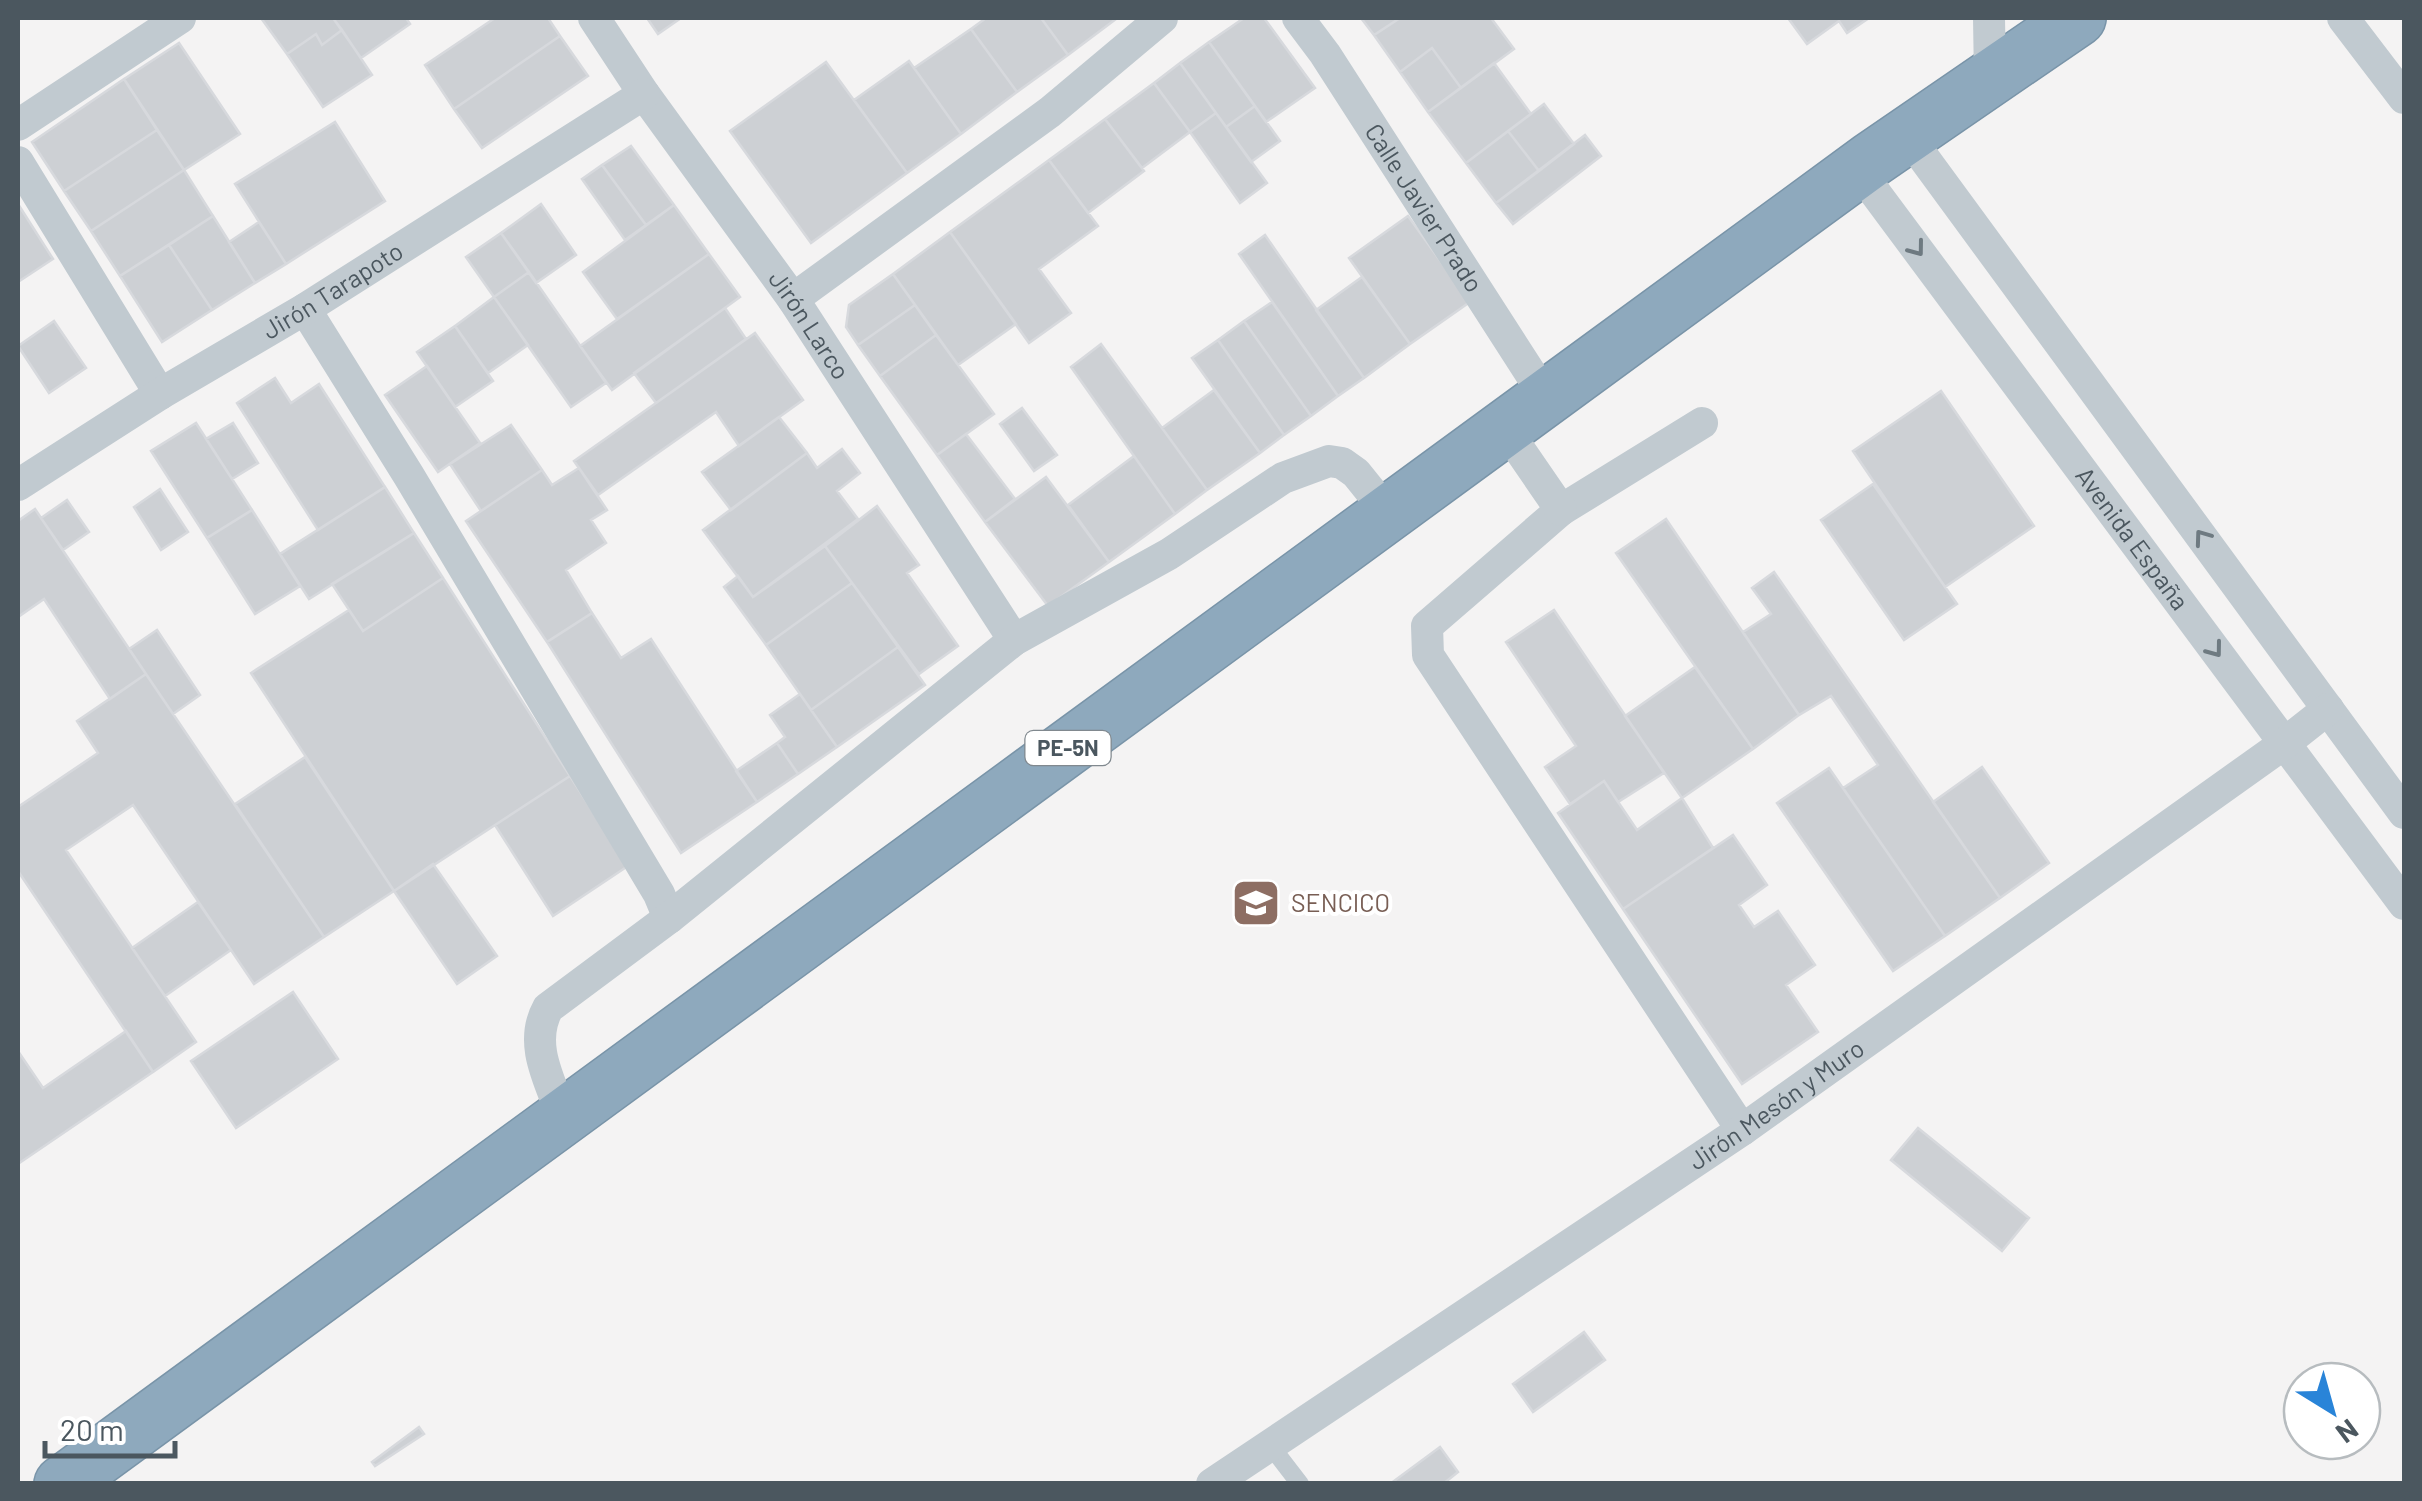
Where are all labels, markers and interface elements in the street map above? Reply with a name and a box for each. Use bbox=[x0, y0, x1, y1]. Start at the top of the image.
street label: Calle Javier Prado bbox=[1360, 117, 1490, 297]
street label: Jirón Tarapoto bbox=[257, 235, 408, 345]
one-way arrow bbox=[1905, 238, 1922, 256]
street label: Jirón Larco bbox=[763, 264, 857, 384]
street label: Avenida España bbox=[2070, 461, 2196, 615]
one-way arrow bbox=[2196, 530, 2214, 548]
one-way arrow bbox=[2204, 639, 2221, 657]
road number: PE-5N bbox=[1026, 731, 1110, 765]
school or university icon: SENCICO bbox=[1230, 877, 1282, 929]
place label: SENCICO bbox=[1291, 887, 1390, 917]
street label: Jirón Mesón y Muro bbox=[1682, 1032, 1869, 1175]
north arrow bbox=[2282, 1361, 2382, 1461]
scale bar bbox=[45, 1396, 175, 1458]
text: 20 m bbox=[60, 1411, 124, 1447]
text: N bbox=[2330, 1413, 2365, 1451]

